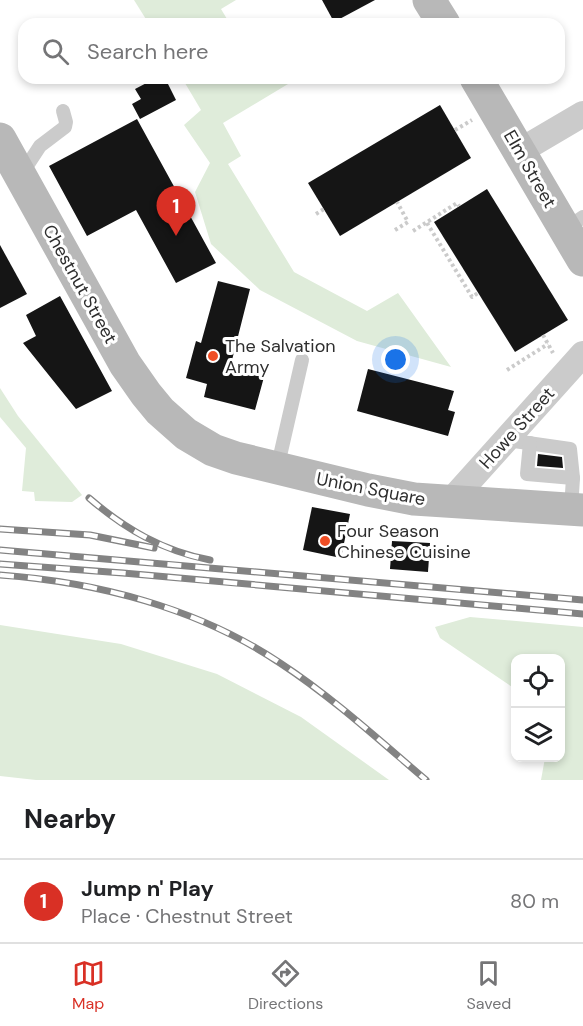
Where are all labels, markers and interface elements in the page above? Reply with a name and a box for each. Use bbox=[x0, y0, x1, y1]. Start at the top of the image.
search box bbox=[18, 18, 565, 84]
icon: search bbox=[39, 35, 72, 68]
text: Search here bbox=[87, 37, 208, 66]
street label: Elm Street bbox=[498, 126, 562, 212]
pin: 1 bbox=[156, 186, 195, 236]
street label: Chestnut Street bbox=[37, 220, 123, 348]
place label: The Salvation Army bbox=[225, 334, 336, 379]
your location bbox=[381, 345, 410, 374]
marker: The Salvation Army bbox=[206, 349, 220, 363]
street label: Howe Street bbox=[474, 382, 560, 474]
street label: Union Square bbox=[314, 467, 428, 511]
place label: Four Season Chinese Cuisine bbox=[337, 519, 471, 564]
marker: Four Season Chinese Cuisine bbox=[318, 534, 332, 548]
map controls bbox=[511, 654, 565, 762]
button: locate bbox=[511, 654, 565, 708]
button: layers bbox=[511, 708, 565, 762]
text: Nearby bbox=[24, 802, 116, 836]
text: Jump n' Play bbox=[81, 874, 214, 903]
text: 1 bbox=[40, 888, 47, 914]
text: 80 m bbox=[510, 888, 559, 914]
text: Place · Chestnut Street bbox=[81, 903, 293, 929]
tab: Map bbox=[72, 957, 105, 1014]
tab: Directions bbox=[248, 957, 323, 1014]
tab: Saved bbox=[467, 957, 511, 1014]

